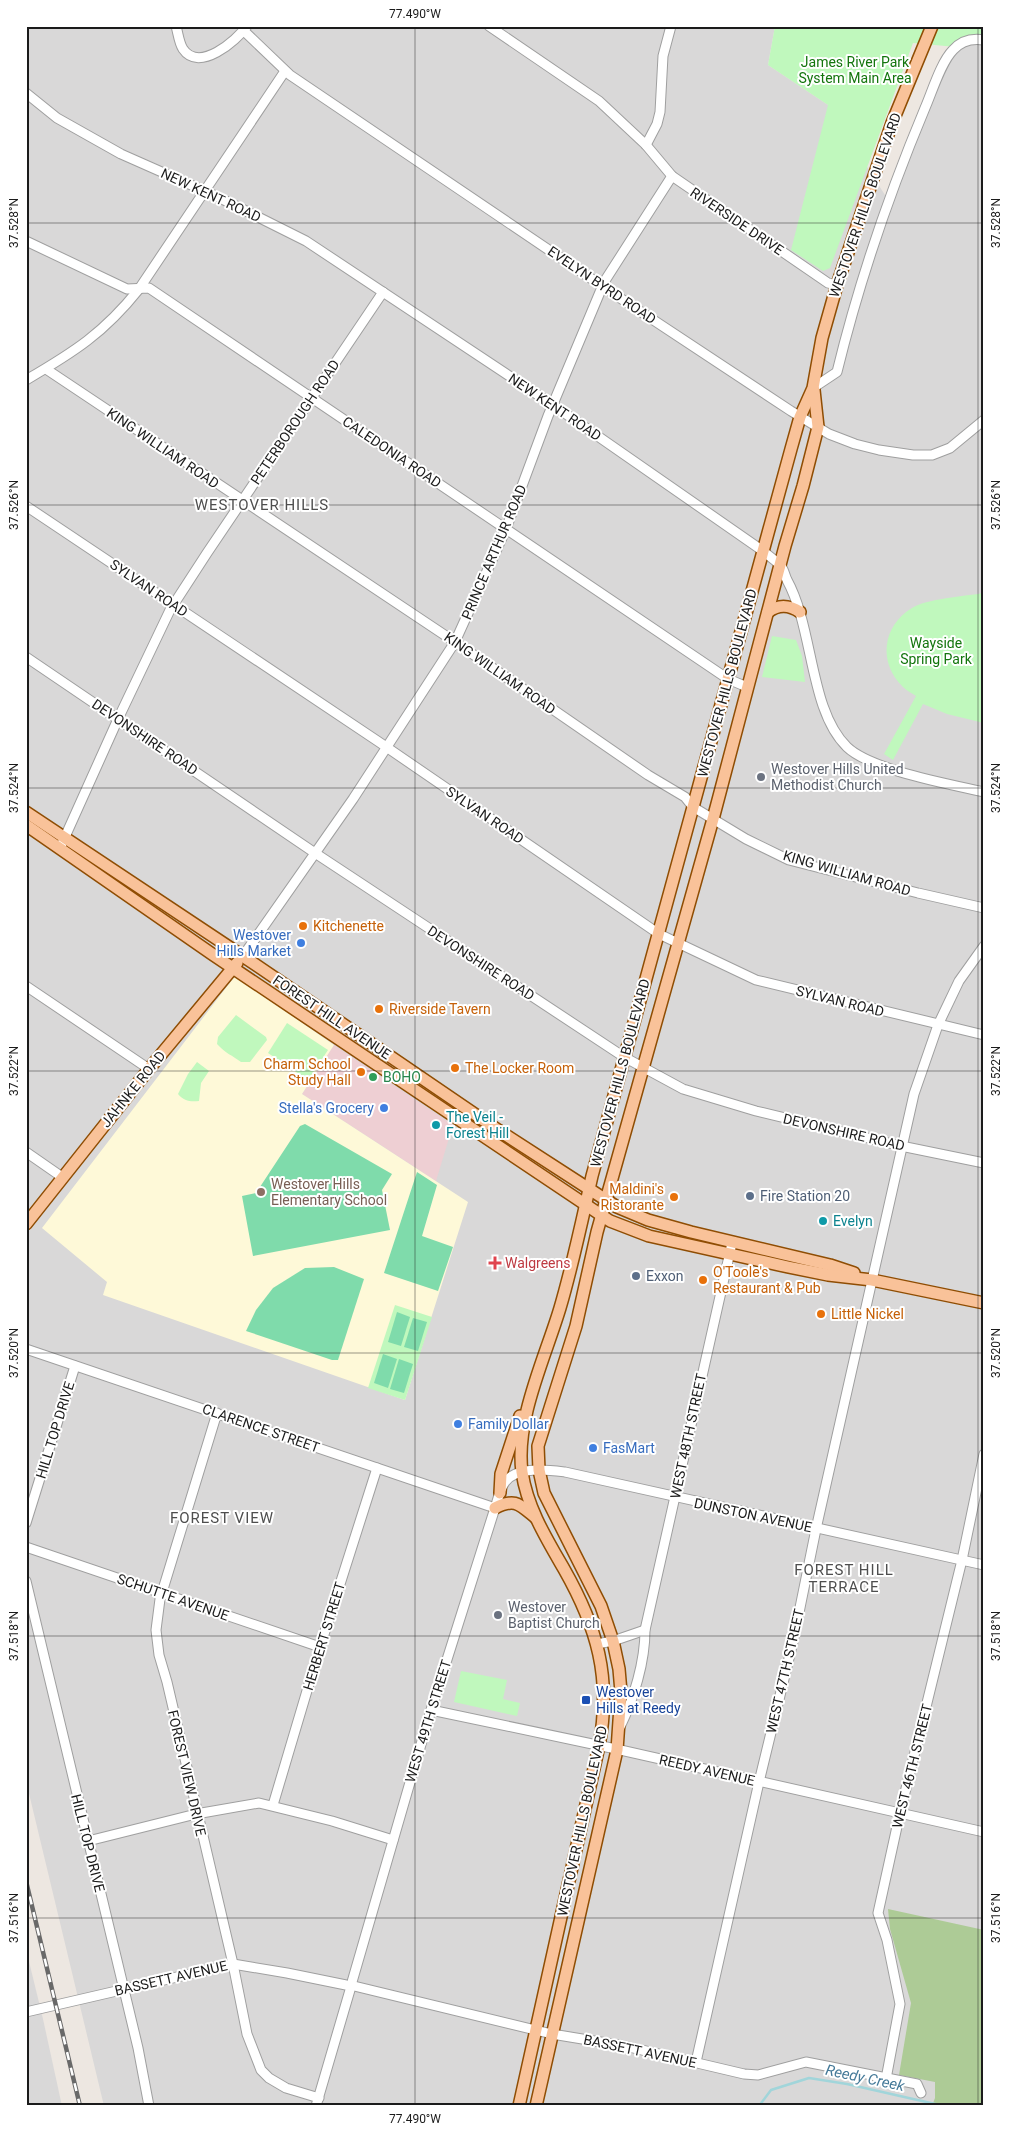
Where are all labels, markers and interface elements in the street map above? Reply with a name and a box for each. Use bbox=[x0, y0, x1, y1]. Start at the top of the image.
text: 77.490°W bbox=[389, 7, 441, 21]
park label: James River Park System Main Area bbox=[798, 54, 912, 86]
street label: WESTOVER HILLS BOULEVARD bbox=[826, 111, 904, 299]
street label: NEW KENT ROAD bbox=[159, 165, 263, 225]
street label: RIVERSIDE DRIVE bbox=[687, 184, 787, 258]
text: 37.528°N bbox=[7, 198, 21, 248]
text: 37.528°N bbox=[989, 198, 1003, 248]
street label: EVELYN BYRD ROAD bbox=[545, 243, 659, 327]
street label: PETERBOROUGH ROAD bbox=[247, 357, 343, 487]
street label: NEW KENT ROAD bbox=[506, 370, 604, 444]
street label: KING WILLIAM ROAD bbox=[104, 404, 222, 492]
street label: CALEDONIA ROAD bbox=[340, 413, 444, 491]
text: 37.526°N bbox=[7, 480, 21, 530]
text: 37.526°N bbox=[989, 480, 1003, 530]
street label: PRINCE ARTHUR ROAD bbox=[458, 482, 530, 622]
district label: WESTOVER HILLS bbox=[195, 496, 329, 514]
street label: SYLVAN ROAD bbox=[107, 556, 191, 620]
street label: WESTOVER HILLS BOULEVARD bbox=[694, 587, 760, 779]
street label: KING WILLIAM ROAD bbox=[441, 629, 559, 717]
park label: Wayside Spring Park bbox=[900, 635, 973, 667]
street label: DEVONSHIRE ROAD bbox=[89, 696, 201, 778]
place label: Westover Hills United Methodist Church bbox=[771, 761, 904, 793]
text: 37.524°N bbox=[7, 763, 21, 813]
text: 37.524°N bbox=[989, 763, 1003, 813]
marker: Westover Hills United Methodist Church bbox=[755, 771, 767, 783]
street label: SYLVAN ROAD bbox=[443, 783, 527, 847]
street label: KING WILLIAM ROAD bbox=[781, 847, 913, 899]
place label: Kitchenette bbox=[313, 918, 384, 934]
marker: Kitchenette bbox=[297, 920, 309, 932]
street label: DEVONSHIRE ROAD bbox=[425, 922, 537, 1004]
place label: Westover Hills Market bbox=[217, 927, 291, 959]
marker: Westover Hills Market bbox=[295, 937, 307, 949]
street label: FOREST HILL AVENUE bbox=[270, 972, 394, 1062]
street label: WESTOVER HILLS BOULEVARD bbox=[587, 977, 653, 1169]
street label: SYLVAN ROAD bbox=[794, 982, 886, 1020]
place label: Riverside Tavern bbox=[389, 1001, 491, 1017]
marker: Riverside Tavern bbox=[373, 1003, 385, 1015]
text: 37.522°N bbox=[7, 1046, 21, 1096]
text: 37.522°N bbox=[989, 1046, 1003, 1096]
street label: JAHNKE ROAD bbox=[97, 1048, 169, 1130]
place label: Charm School Study Hall bbox=[263, 1056, 351, 1088]
place label: The Locker Room bbox=[465, 1060, 574, 1076]
marker: The Locker Room bbox=[449, 1062, 461, 1074]
marker: Charm School Study Hall bbox=[355, 1066, 367, 1078]
place label: BOHO bbox=[383, 1069, 421, 1085]
marker: BOHO bbox=[367, 1071, 379, 1083]
place label: Stella's Grocery bbox=[279, 1100, 374, 1116]
marker: Stella's Grocery bbox=[378, 1102, 390, 1114]
place label: The Veil - Forest Hill bbox=[446, 1109, 509, 1141]
street label: DEVONSHIRE ROAD bbox=[782, 1110, 906, 1154]
marker: The Veil - Forest Hill bbox=[430, 1119, 442, 1131]
place label: Westover Hills Elementary School bbox=[271, 1176, 387, 1208]
place label: Maldini's Ristorante bbox=[600, 1181, 664, 1213]
marker: Westover Hills Elementary School bbox=[255, 1186, 267, 1198]
place label: Fire Station 20 bbox=[760, 1188, 850, 1204]
marker: Fire Station 20 bbox=[744, 1190, 756, 1202]
marker: Maldini's Ristorante bbox=[668, 1191, 680, 1203]
place label: Evelyn bbox=[833, 1213, 873, 1229]
marker: Evelyn bbox=[817, 1215, 829, 1227]
place label: Walgreens bbox=[505, 1255, 571, 1271]
marker: Walgreens bbox=[489, 1257, 501, 1269]
place label: O'Toole's Restaurant & Pub bbox=[713, 1264, 821, 1296]
place label: Exxon bbox=[646, 1268, 683, 1284]
marker: Exxon bbox=[630, 1270, 642, 1282]
marker: O'Toole's Restaurant & Pub bbox=[697, 1274, 709, 1286]
place label: Little Nickel bbox=[831, 1306, 904, 1322]
marker: Little Nickel bbox=[815, 1308, 827, 1320]
text: 37.520°N bbox=[7, 1328, 21, 1378]
text: 37.520°N bbox=[989, 1328, 1003, 1378]
street label: WEST 48TH STREET bbox=[667, 1371, 709, 1500]
street label: HILL TOP DRIVE bbox=[33, 1379, 77, 1480]
street label: CLARENCE STREET bbox=[200, 1400, 322, 1456]
place label: Family Dollar bbox=[468, 1416, 549, 1432]
marker: Family Dollar bbox=[452, 1418, 464, 1430]
place label: FasMart bbox=[603, 1440, 655, 1456]
marker: FasMart bbox=[587, 1442, 599, 1454]
street label: DUNSTON AVENUE bbox=[693, 1495, 814, 1535]
district label: FOREST VIEW bbox=[170, 1509, 274, 1527]
district label: FOREST HILL TERRACE bbox=[794, 1561, 894, 1596]
street label: SCHUTTE AVENUE bbox=[115, 1570, 231, 1624]
street label: HERBERT STREET bbox=[300, 1579, 348, 1692]
place label: Westover Baptist Church bbox=[508, 1599, 600, 1631]
street label: WEST 47TH STREET bbox=[763, 1606, 807, 1735]
marker: Westover Baptist Church bbox=[492, 1609, 504, 1621]
text: 37.518°N bbox=[7, 1611, 21, 1661]
text: 37.518°N bbox=[989, 1611, 1003, 1661]
street label: WEST 49TH STREET bbox=[402, 1657, 454, 1784]
place label: Westover Hills at Reedy bbox=[596, 1684, 681, 1716]
marker: Westover Hills at Reedy bbox=[580, 1694, 592, 1706]
street label: WEST 46TH STREET bbox=[889, 1702, 935, 1830]
street label: FOREST VIEW DRIVE bbox=[165, 1708, 209, 1838]
street label: WESTOVER HILLS BOULEVARD bbox=[554, 1724, 610, 1918]
street label: REEDY AVENUE bbox=[658, 1751, 756, 1789]
street label: HILL TOP DRIVE bbox=[68, 1792, 108, 1894]
text: 37.516°N bbox=[7, 1893, 21, 1943]
text: 37.516°N bbox=[989, 1893, 1003, 1943]
street label: BASSETT AVENUE bbox=[113, 1957, 229, 1999]
street label: BASSETT AVENUE bbox=[582, 2031, 698, 2071]
water label: Reedy Creek bbox=[824, 2061, 907, 2095]
text: 77.490°W bbox=[389, 2112, 441, 2126]

